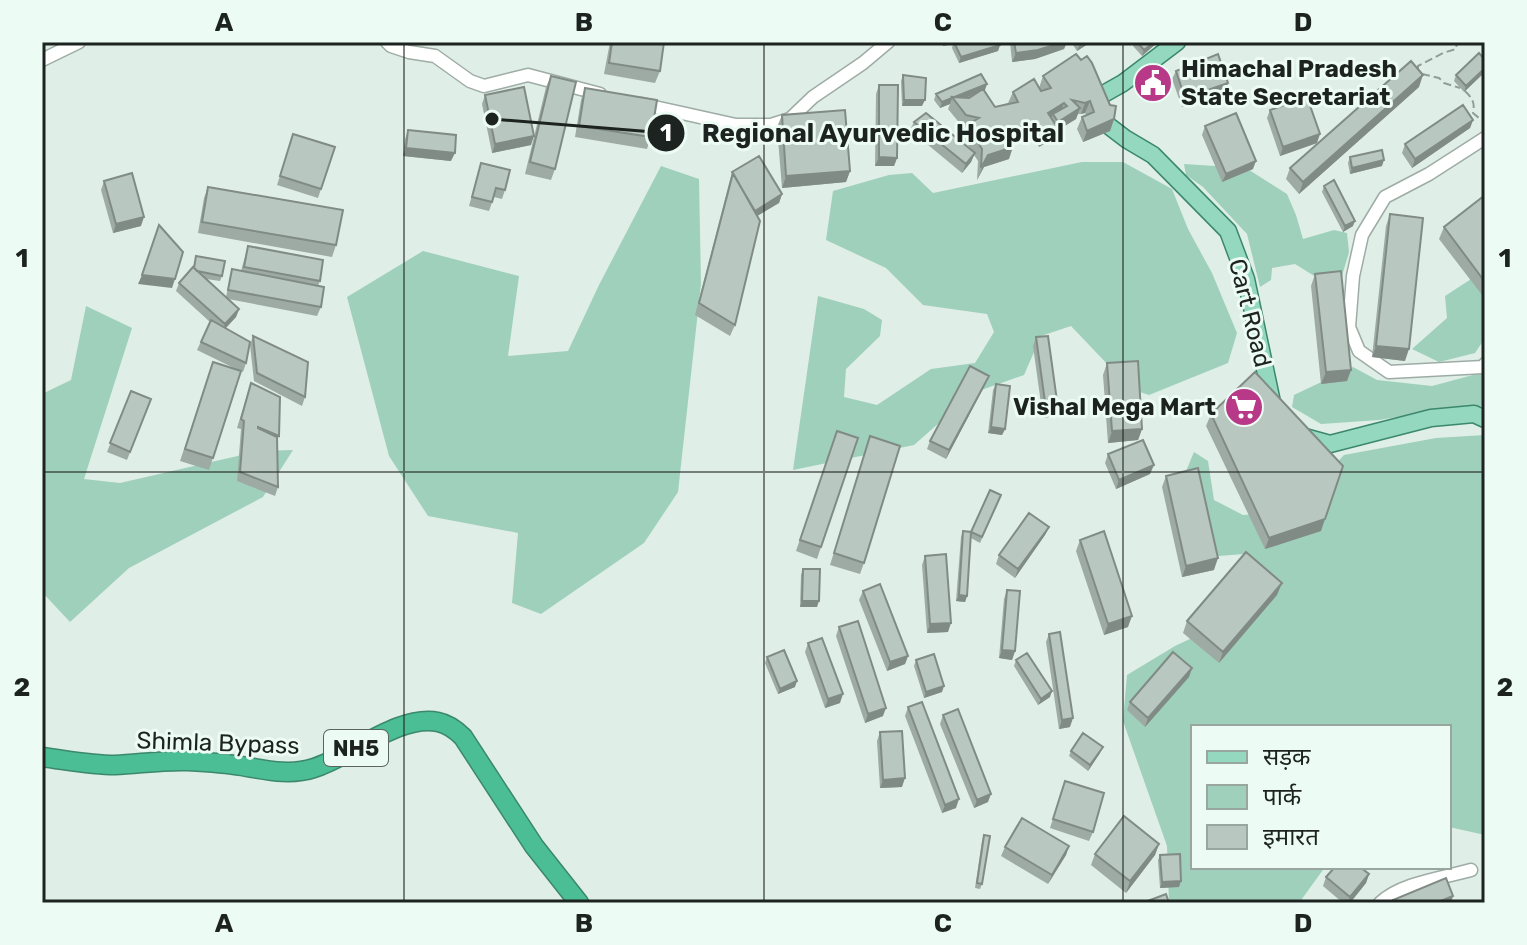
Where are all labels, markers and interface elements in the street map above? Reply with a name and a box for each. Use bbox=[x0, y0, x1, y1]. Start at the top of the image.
text: A bbox=[215, 7, 234, 38]
text: B bbox=[575, 7, 593, 38]
text: C bbox=[934, 7, 952, 38]
text: D bbox=[1294, 7, 1312, 38]
place label: Himachal Pradesh State Secretariat bbox=[1181, 55, 1397, 111]
public building icon: Himachal Pradesh State Secretariat bbox=[1132, 62, 1174, 104]
callout: Regional Ayurvedic Hospital bbox=[646, 108, 1081, 158]
text: Regional Ayurvedic Hospital bbox=[702, 118, 1064, 149]
text: 1 bbox=[660, 119, 672, 147]
text: 1 bbox=[16, 243, 28, 274]
text: 1 bbox=[1499, 243, 1511, 274]
street label: Cart Road bbox=[1223, 256, 1277, 370]
supermarket icon: Vishal Mega Mart bbox=[1223, 386, 1265, 428]
place label: Vishal Mega Mart bbox=[1013, 393, 1216, 421]
text: 2 bbox=[14, 672, 30, 703]
text: 2 bbox=[1497, 672, 1513, 703]
legend bbox=[1191, 725, 1451, 869]
street label: Shimla Bypass bbox=[136, 726, 300, 760]
road number: NH5 bbox=[324, 730, 388, 766]
text: सड़क bbox=[1263, 743, 1311, 771]
text: पार्क bbox=[1263, 783, 1302, 811]
text: इमारत bbox=[1263, 823, 1320, 851]
text: A bbox=[215, 908, 234, 939]
text: B bbox=[575, 908, 593, 939]
text: C bbox=[934, 908, 952, 939]
text: D bbox=[1294, 908, 1312, 939]

